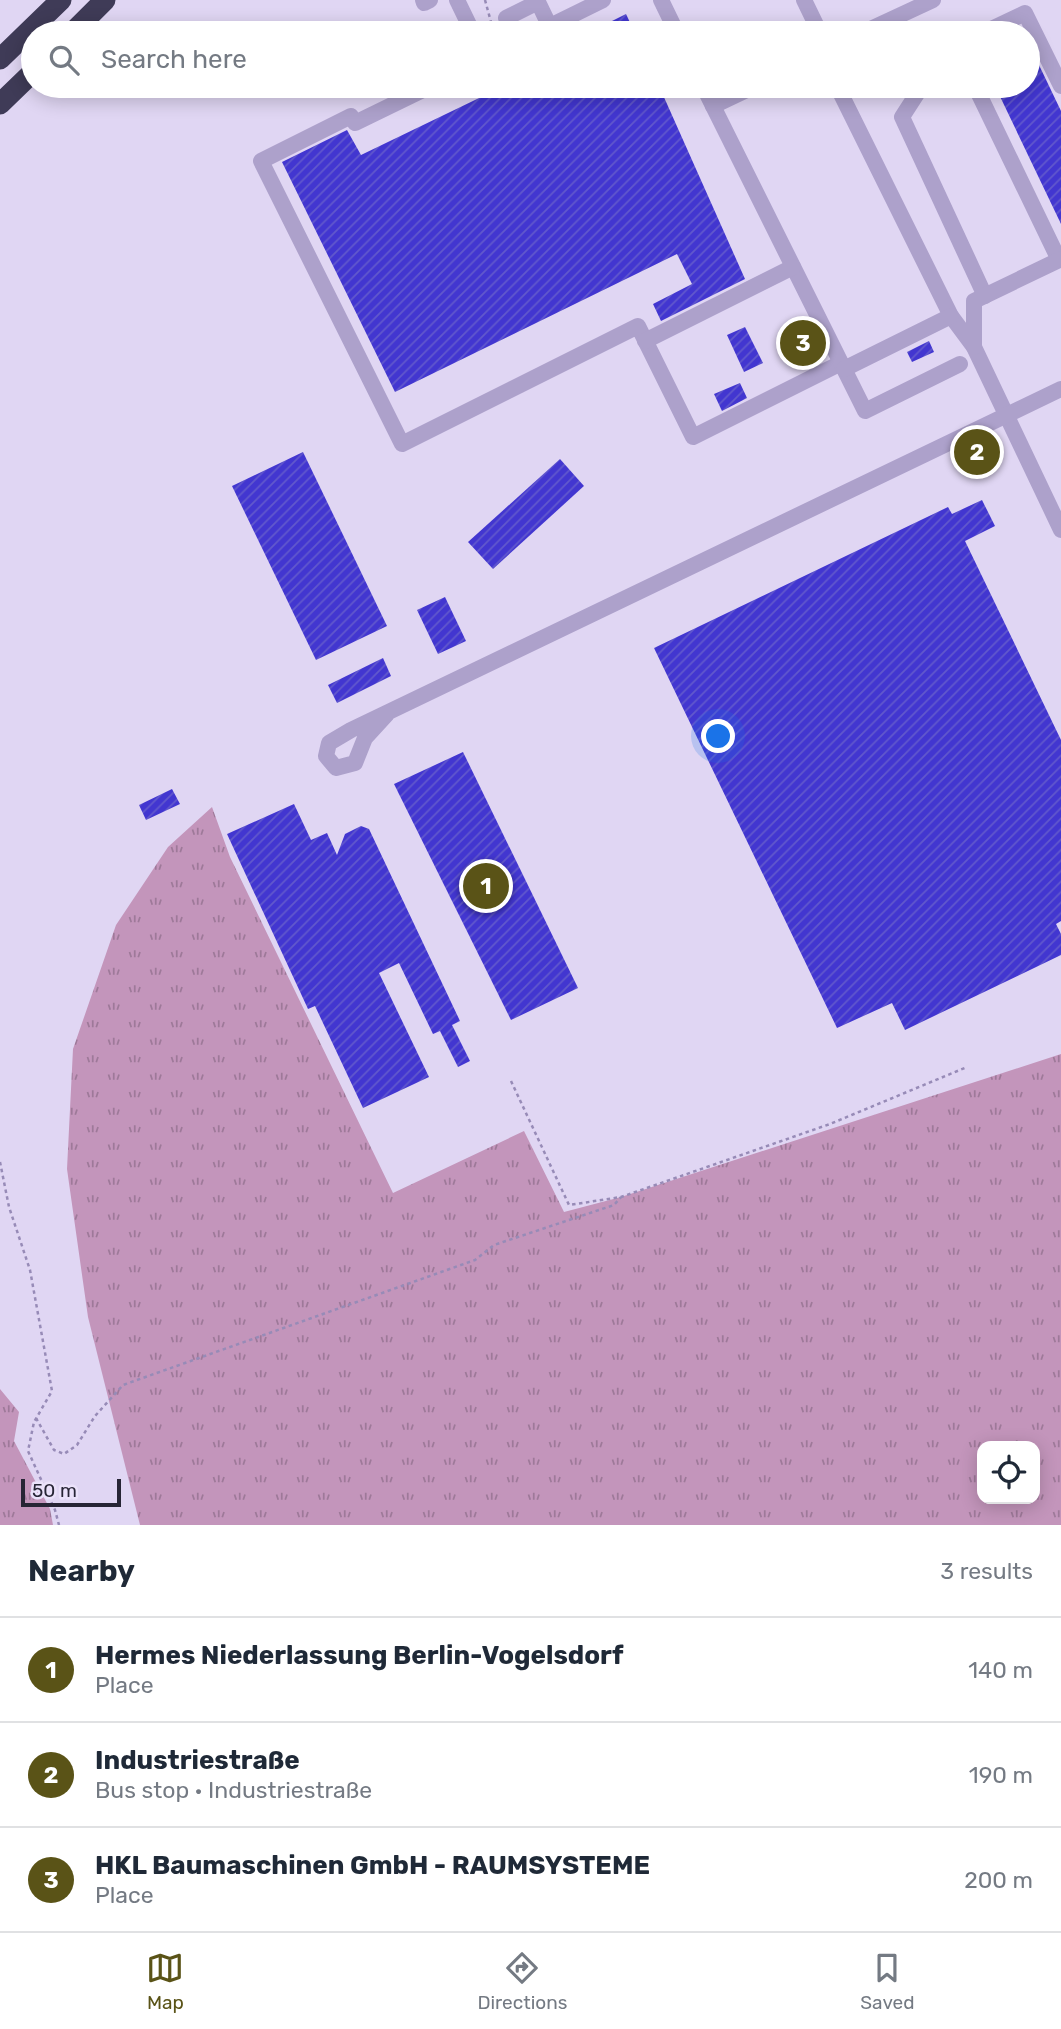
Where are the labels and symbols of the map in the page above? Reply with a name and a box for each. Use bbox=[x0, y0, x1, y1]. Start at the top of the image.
pin: 3 bbox=[780, 317, 826, 369]
pin: 2 bbox=[954, 426, 1000, 478]
your location bbox=[701, 719, 735, 753]
pin: 1 bbox=[463, 860, 509, 912]
scale bar bbox=[21, 1476, 121, 1508]

